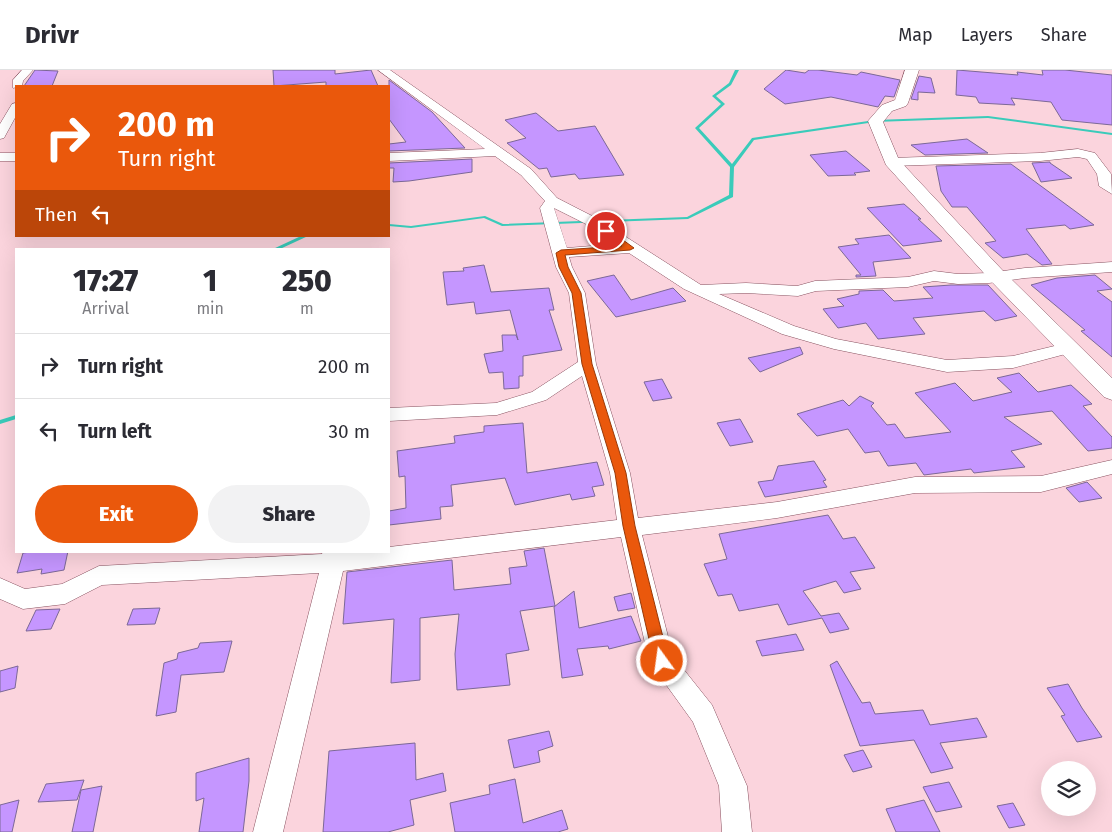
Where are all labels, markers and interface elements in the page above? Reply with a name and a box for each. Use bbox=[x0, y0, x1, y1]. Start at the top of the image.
text: Drivr bbox=[25, 21, 79, 49]
text: Map bbox=[898, 24, 933, 46]
text: Layers bbox=[961, 24, 1013, 46]
text: Share bbox=[1041, 24, 1087, 46]
text: 200 m bbox=[118, 103, 215, 145]
icon: right bbox=[35, 105, 100, 170]
text: Turn right bbox=[118, 145, 215, 172]
icon: left bbox=[87, 200, 115, 228]
text: Then bbox=[35, 203, 77, 226]
pin bbox=[585, 210, 627, 252]
icon: arrive bbox=[592, 217, 620, 245]
text: 17:27 bbox=[73, 263, 138, 299]
text: 1 bbox=[203, 263, 217, 299]
text: 250 bbox=[282, 263, 332, 299]
text: Arrival bbox=[82, 299, 129, 318]
text: min bbox=[196, 299, 224, 318]
text: m bbox=[300, 299, 314, 318]
icon: right bbox=[35, 352, 63, 380]
text: Turn right bbox=[78, 355, 163, 378]
text: 200 m bbox=[318, 355, 370, 378]
icon: left bbox=[35, 417, 63, 445]
text: Turn left bbox=[78, 420, 152, 443]
text: 30 m bbox=[329, 420, 370, 443]
button: Exit bbox=[35, 485, 198, 543]
button: Share bbox=[208, 485, 370, 543]
position arrow bbox=[635, 634, 687, 686]
map controls bbox=[1041, 761, 1096, 816]
button: layers bbox=[1041, 761, 1096, 816]

